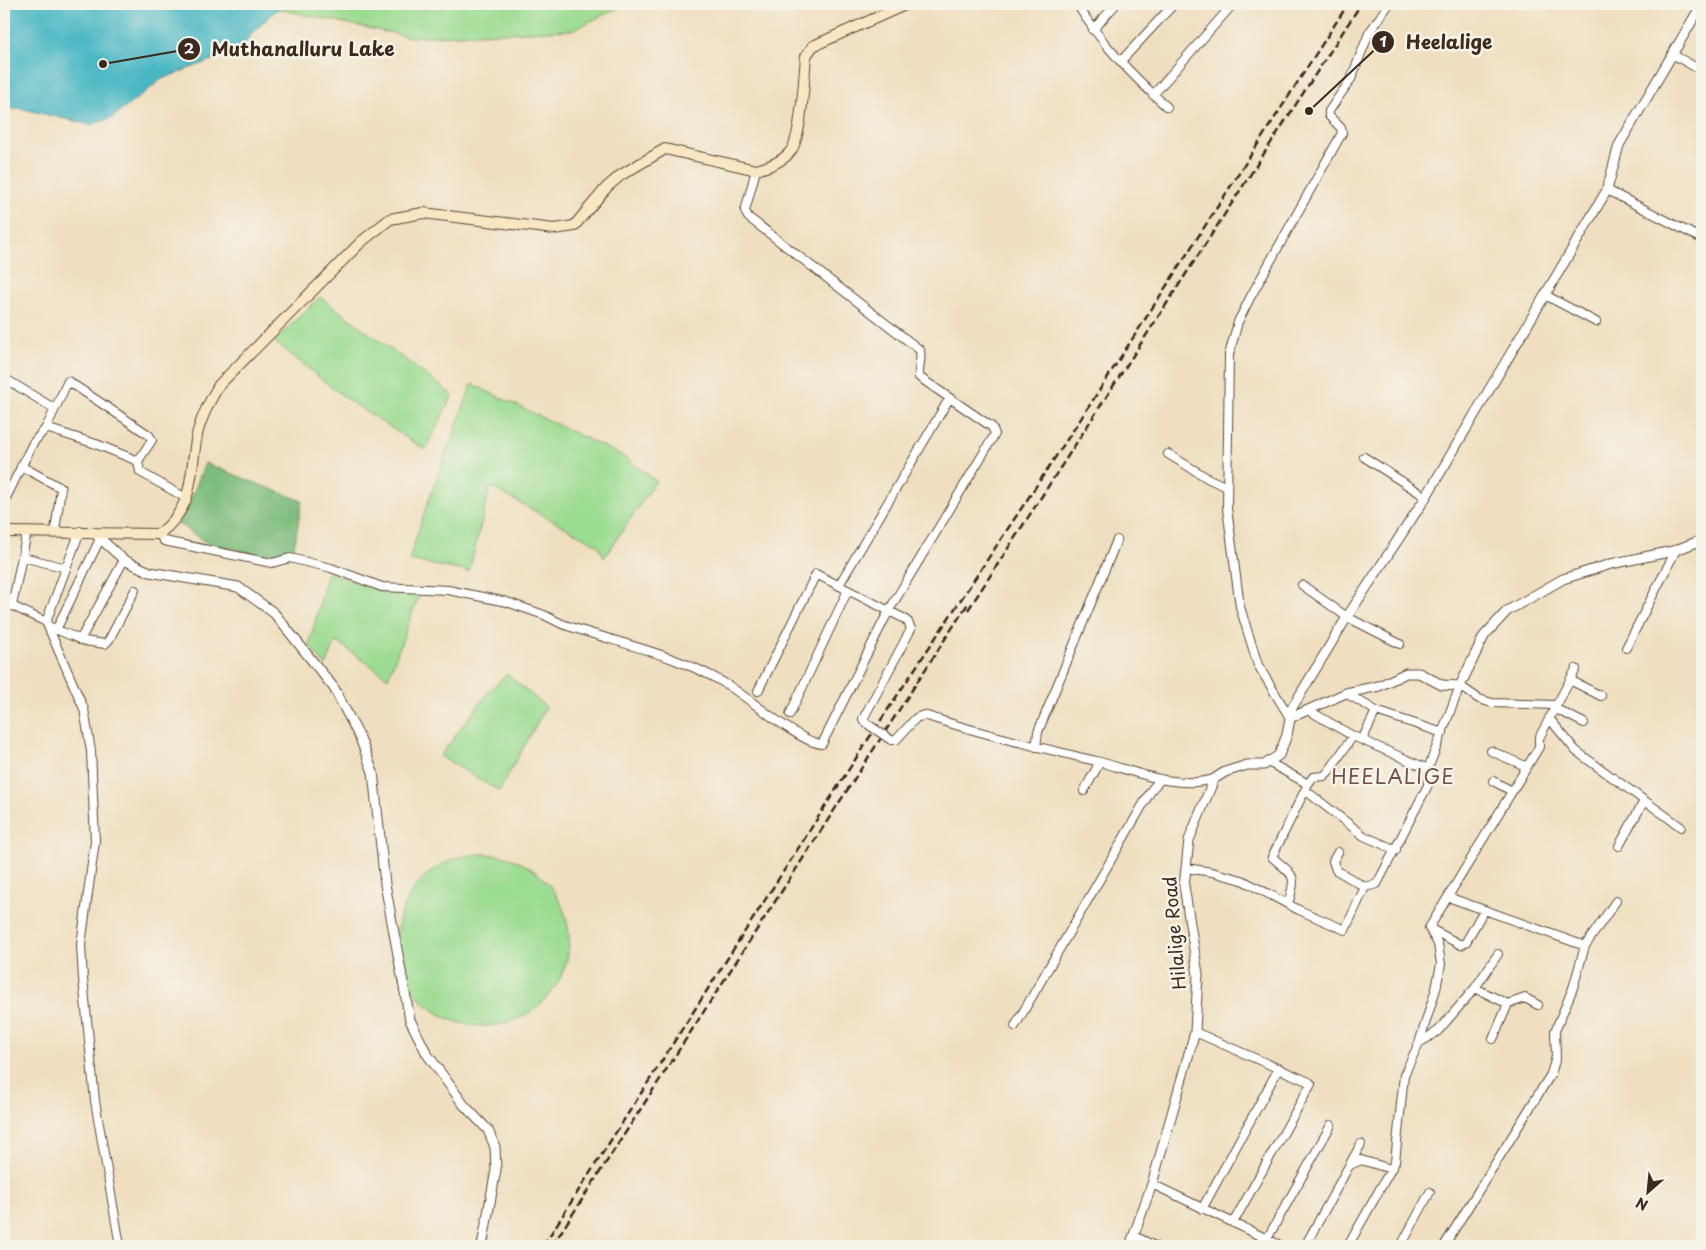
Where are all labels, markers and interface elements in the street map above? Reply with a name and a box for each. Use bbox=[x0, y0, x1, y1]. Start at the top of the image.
callout: Heelalige bbox=[1370, 25, 1502, 59]
text: Heelalige bbox=[1406, 27, 1492, 55]
text: 1 bbox=[1379, 29, 1387, 52]
callout: Muthanalluru Lake bbox=[176, 32, 405, 66]
text: Muthanalluru Lake bbox=[211, 34, 395, 62]
text: 2 bbox=[184, 36, 195, 59]
district label: HEELALIGE bbox=[1331, 761, 1455, 791]
street label: Hilalige Road bbox=[1155, 875, 1192, 991]
north arrow bbox=[1624, 1168, 1674, 1218]
text: N bbox=[1632, 1192, 1652, 1216]

